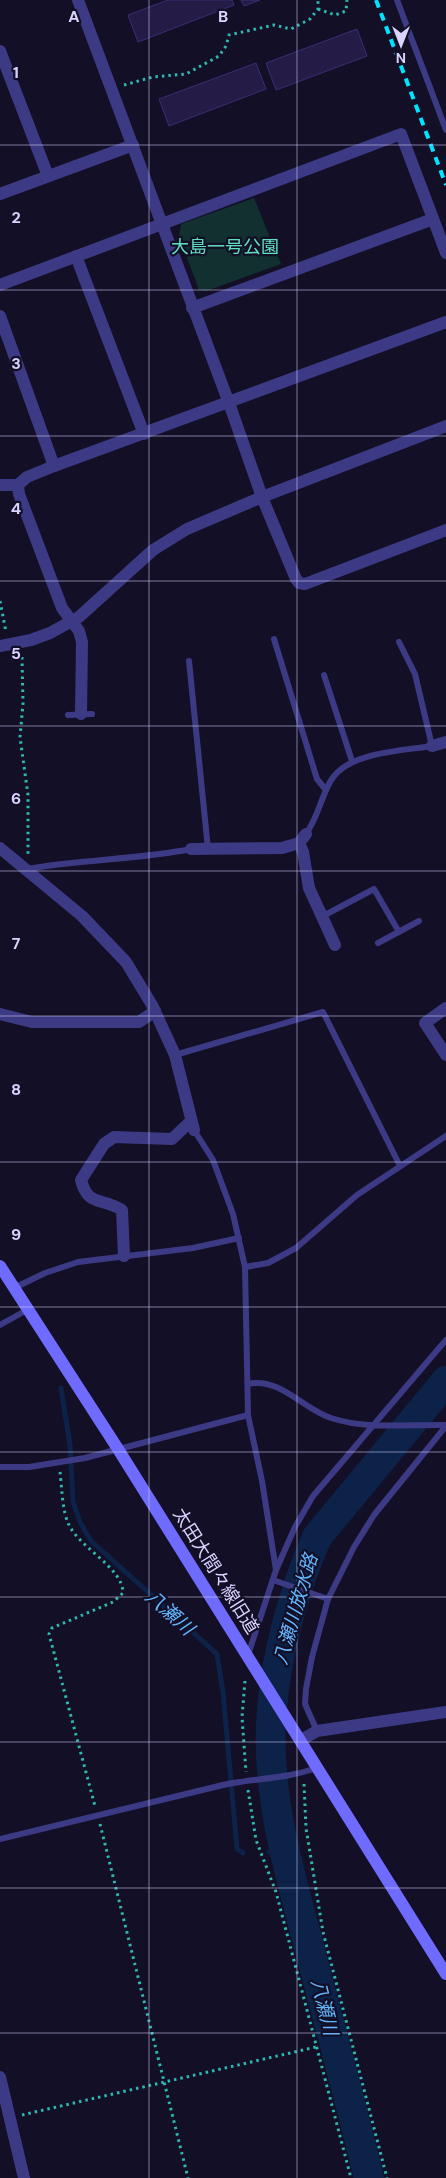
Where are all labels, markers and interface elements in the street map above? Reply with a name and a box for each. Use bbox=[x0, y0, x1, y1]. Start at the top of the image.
text: A bbox=[68, 6, 80, 27]
text: B bbox=[218, 6, 228, 27]
north arrow bbox=[376, 20, 426, 70]
text: N bbox=[396, 49, 406, 67]
text: 1 bbox=[13, 62, 19, 83]
text: 2 bbox=[11, 207, 21, 228]
park label: 大島一号公園 bbox=[171, 235, 279, 259]
text: 3 bbox=[11, 353, 21, 374]
text: 4 bbox=[11, 498, 21, 519]
text: 5 bbox=[11, 643, 21, 664]
text: 6 bbox=[11, 788, 21, 809]
text: 7 bbox=[12, 933, 21, 954]
text: 8 bbox=[11, 1079, 21, 1100]
text: 9 bbox=[11, 1224, 21, 1245]
street label: 太田大間々線旧道 bbox=[168, 1504, 264, 1638]
water label: 八瀬川放水路 bbox=[268, 1549, 324, 1667]
water label: 八瀬川 bbox=[140, 1584, 201, 1642]
water label: 八瀬川 bbox=[305, 1976, 344, 2040]

